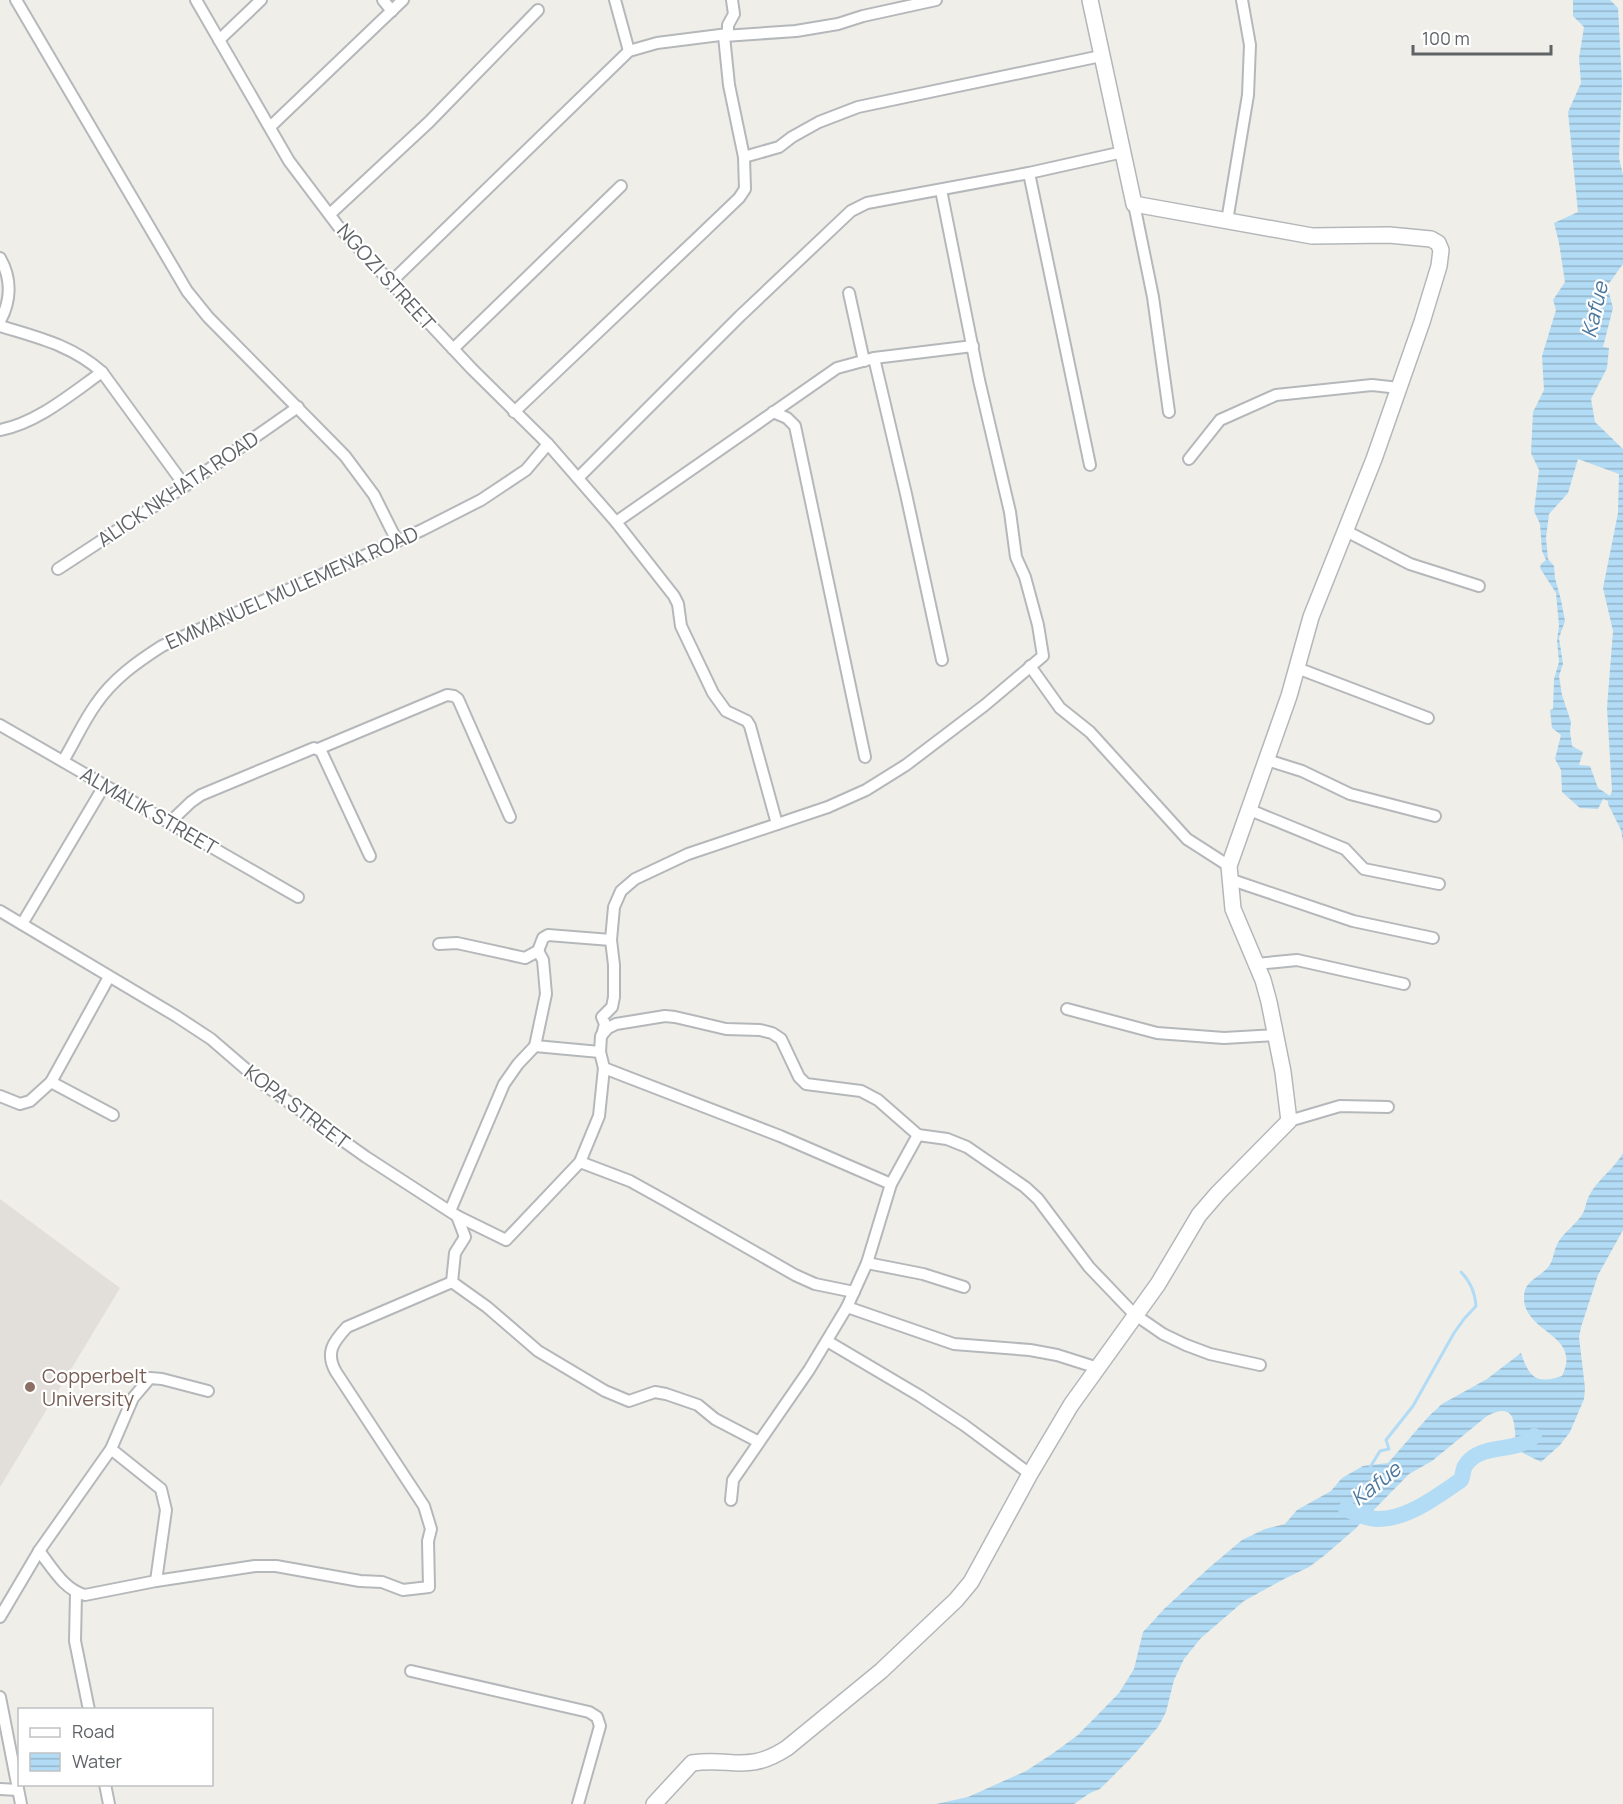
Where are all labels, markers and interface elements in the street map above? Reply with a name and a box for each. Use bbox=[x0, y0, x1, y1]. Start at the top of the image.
scale bar bbox=[1413, 18, 1551, 56]
text: 100 m bbox=[1422, 26, 1470, 50]
street label: NGOZI STREET bbox=[331, 218, 442, 336]
water label: Kafue bbox=[1574, 278, 1614, 340]
street label: ALICK NKHATA ROAD bbox=[92, 425, 264, 553]
street label: EMMANUEL MULEMENA ROAD bbox=[161, 520, 422, 656]
street label: ALMALIK STREET bbox=[76, 760, 223, 861]
street label: KOPA STREET bbox=[239, 1058, 355, 1155]
place label: Copperbelt University bbox=[42, 1362, 147, 1412]
marker: Copperbelt University bbox=[23, 1380, 37, 1394]
water label: Kafue bbox=[1345, 1454, 1408, 1512]
legend bbox=[18, 1708, 213, 1786]
text: Road bbox=[72, 1719, 115, 1743]
text: Water bbox=[72, 1749, 122, 1773]

